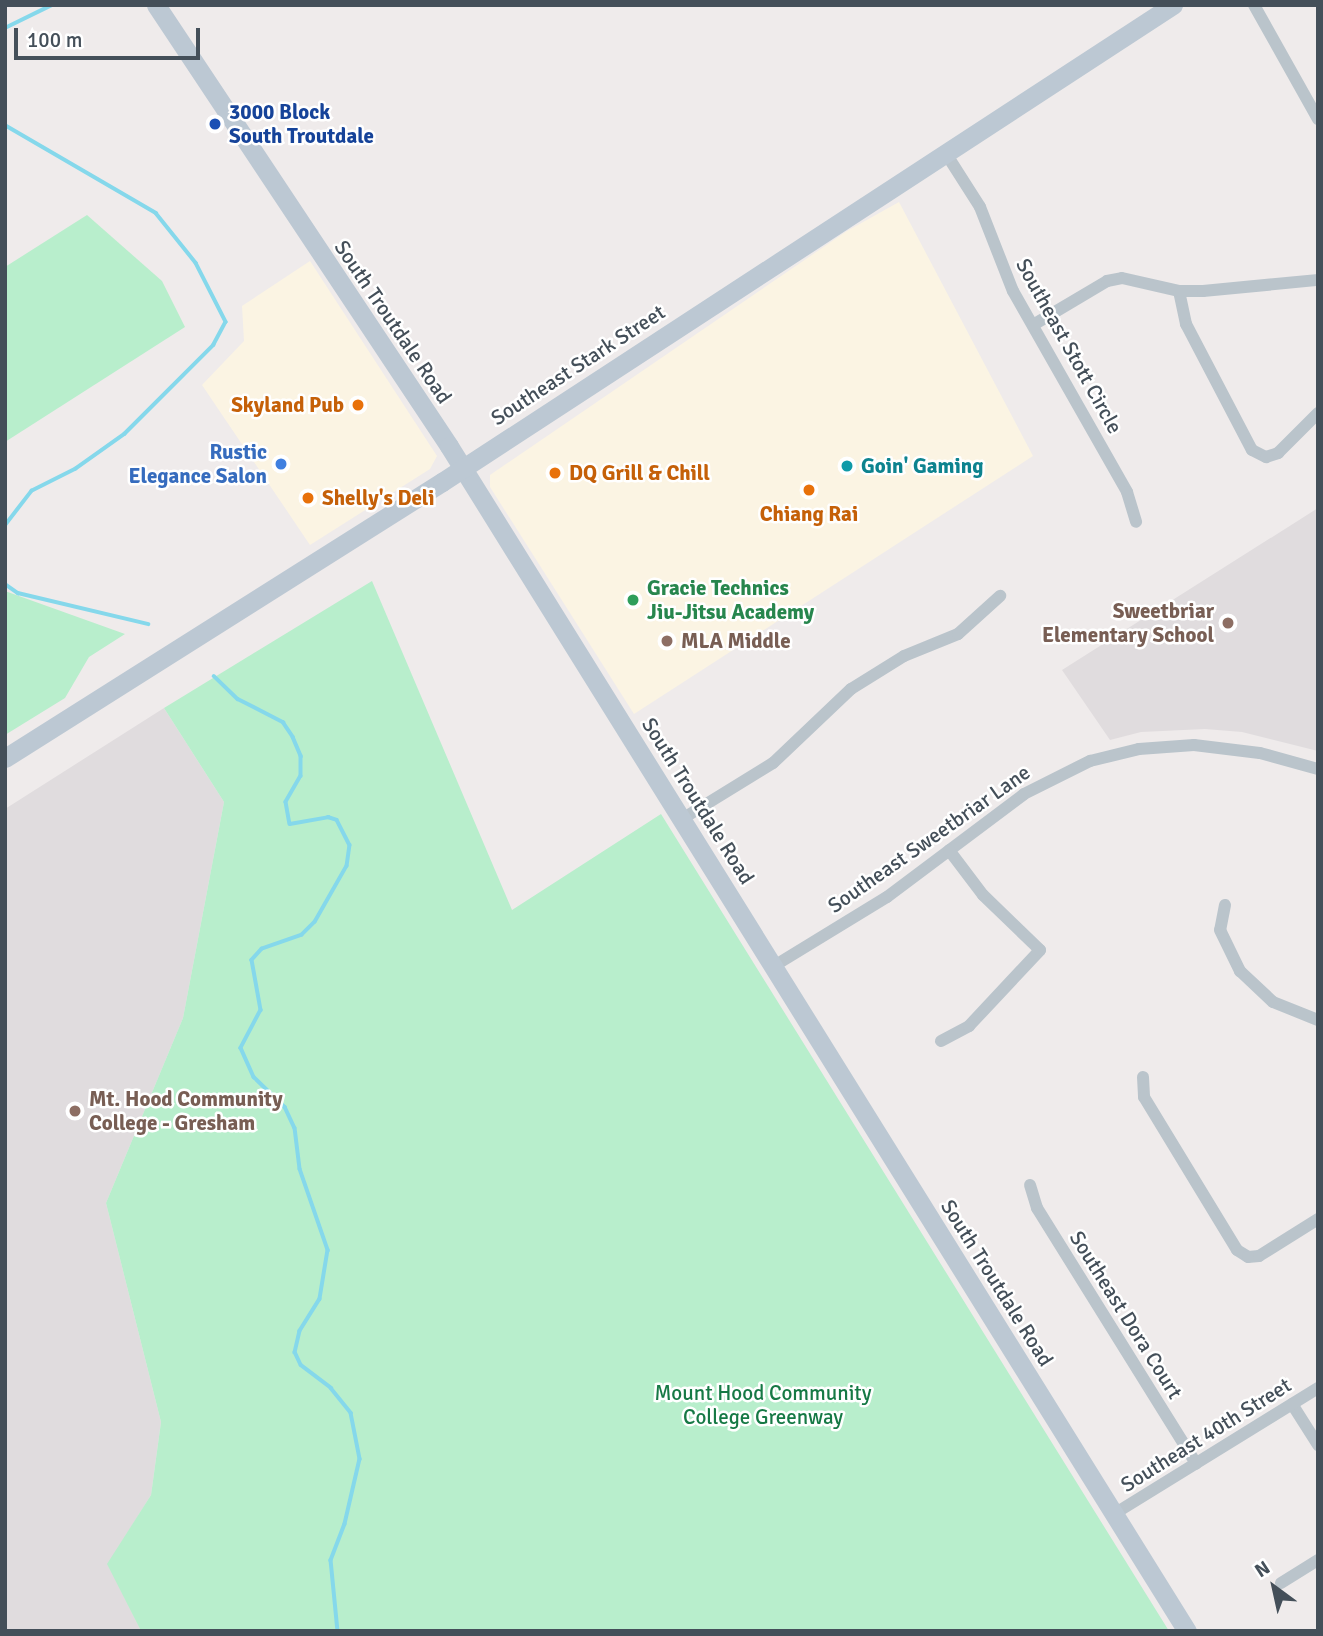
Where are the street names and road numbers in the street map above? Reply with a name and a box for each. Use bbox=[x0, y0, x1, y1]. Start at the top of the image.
street label: South Troutdale Road bbox=[329, 236, 457, 408]
street label: Southeast Stott Circle bbox=[1010, 254, 1128, 438]
street label: Southeast Stark Street bbox=[486, 299, 670, 431]
street label: South Troutdale Road bbox=[637, 713, 759, 889]
street label: Southeast Sweetbriar Lane bbox=[823, 760, 1035, 918]
street label: South Troutdale Road bbox=[936, 1195, 1058, 1371]
street label: Southeast Dora Court bbox=[1064, 1226, 1188, 1404]
street label: Southeast 40th Street bbox=[1116, 1372, 1296, 1498]

